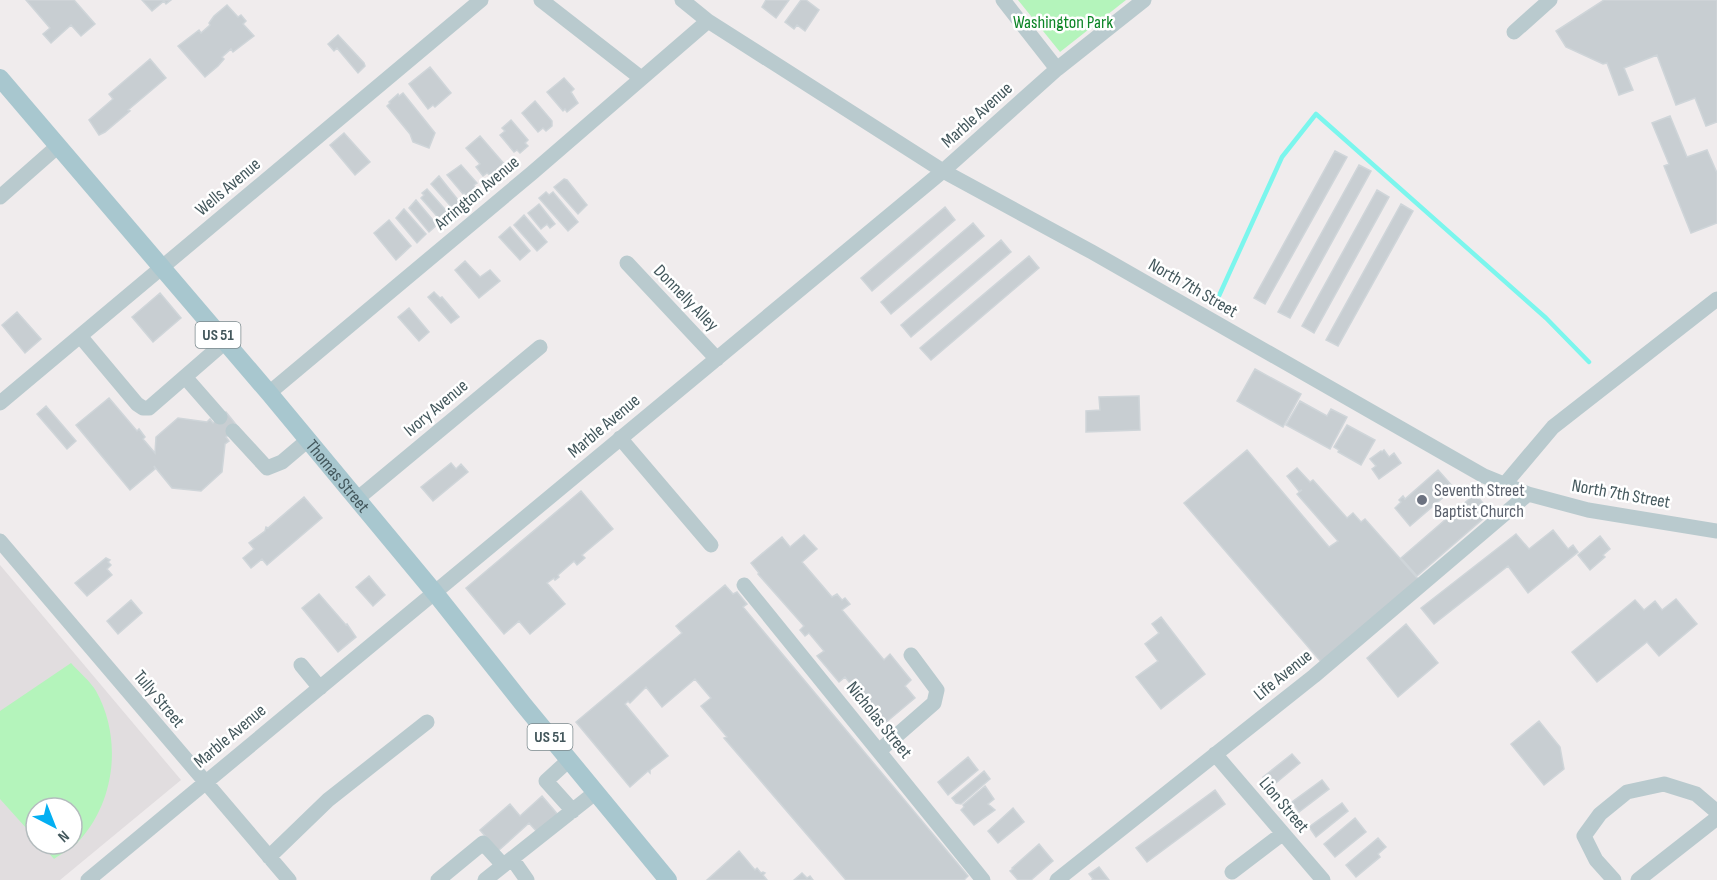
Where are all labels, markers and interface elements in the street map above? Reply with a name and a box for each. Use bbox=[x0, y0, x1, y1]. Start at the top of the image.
park label: Washington Park bbox=[1013, 12, 1113, 33]
street label: Marble Avenue bbox=[937, 78, 1017, 152]
street label: Arrington Avenue bbox=[430, 152, 524, 235]
street label: Wells Avenue bbox=[191, 154, 265, 220]
street label: North 7th Street bbox=[1145, 254, 1242, 322]
street label: Donnelly Alley bbox=[649, 260, 723, 336]
road number: US 51 bbox=[196, 322, 240, 348]
street label: Ivory Avenue bbox=[400, 375, 472, 441]
street label: Marble Avenue bbox=[564, 390, 644, 462]
street label: Thomas Street bbox=[302, 435, 374, 517]
street label: North 7th Street bbox=[1570, 475, 1672, 513]
place label: Seventh Street Baptist Church bbox=[1434, 480, 1525, 522]
marker: Seventh Street Baptist Church bbox=[1415, 493, 1429, 507]
street label: Life Avenue bbox=[1250, 645, 1316, 705]
street label: Tully Street bbox=[129, 666, 189, 732]
street label: Nicholas Street bbox=[842, 677, 917, 763]
street label: Marble Avenue bbox=[190, 700, 270, 772]
road number: US 51 bbox=[528, 724, 572, 750]
street label: Lion Street bbox=[1255, 773, 1314, 837]
north arrow bbox=[24, 796, 84, 856]
text: N bbox=[54, 826, 73, 846]

